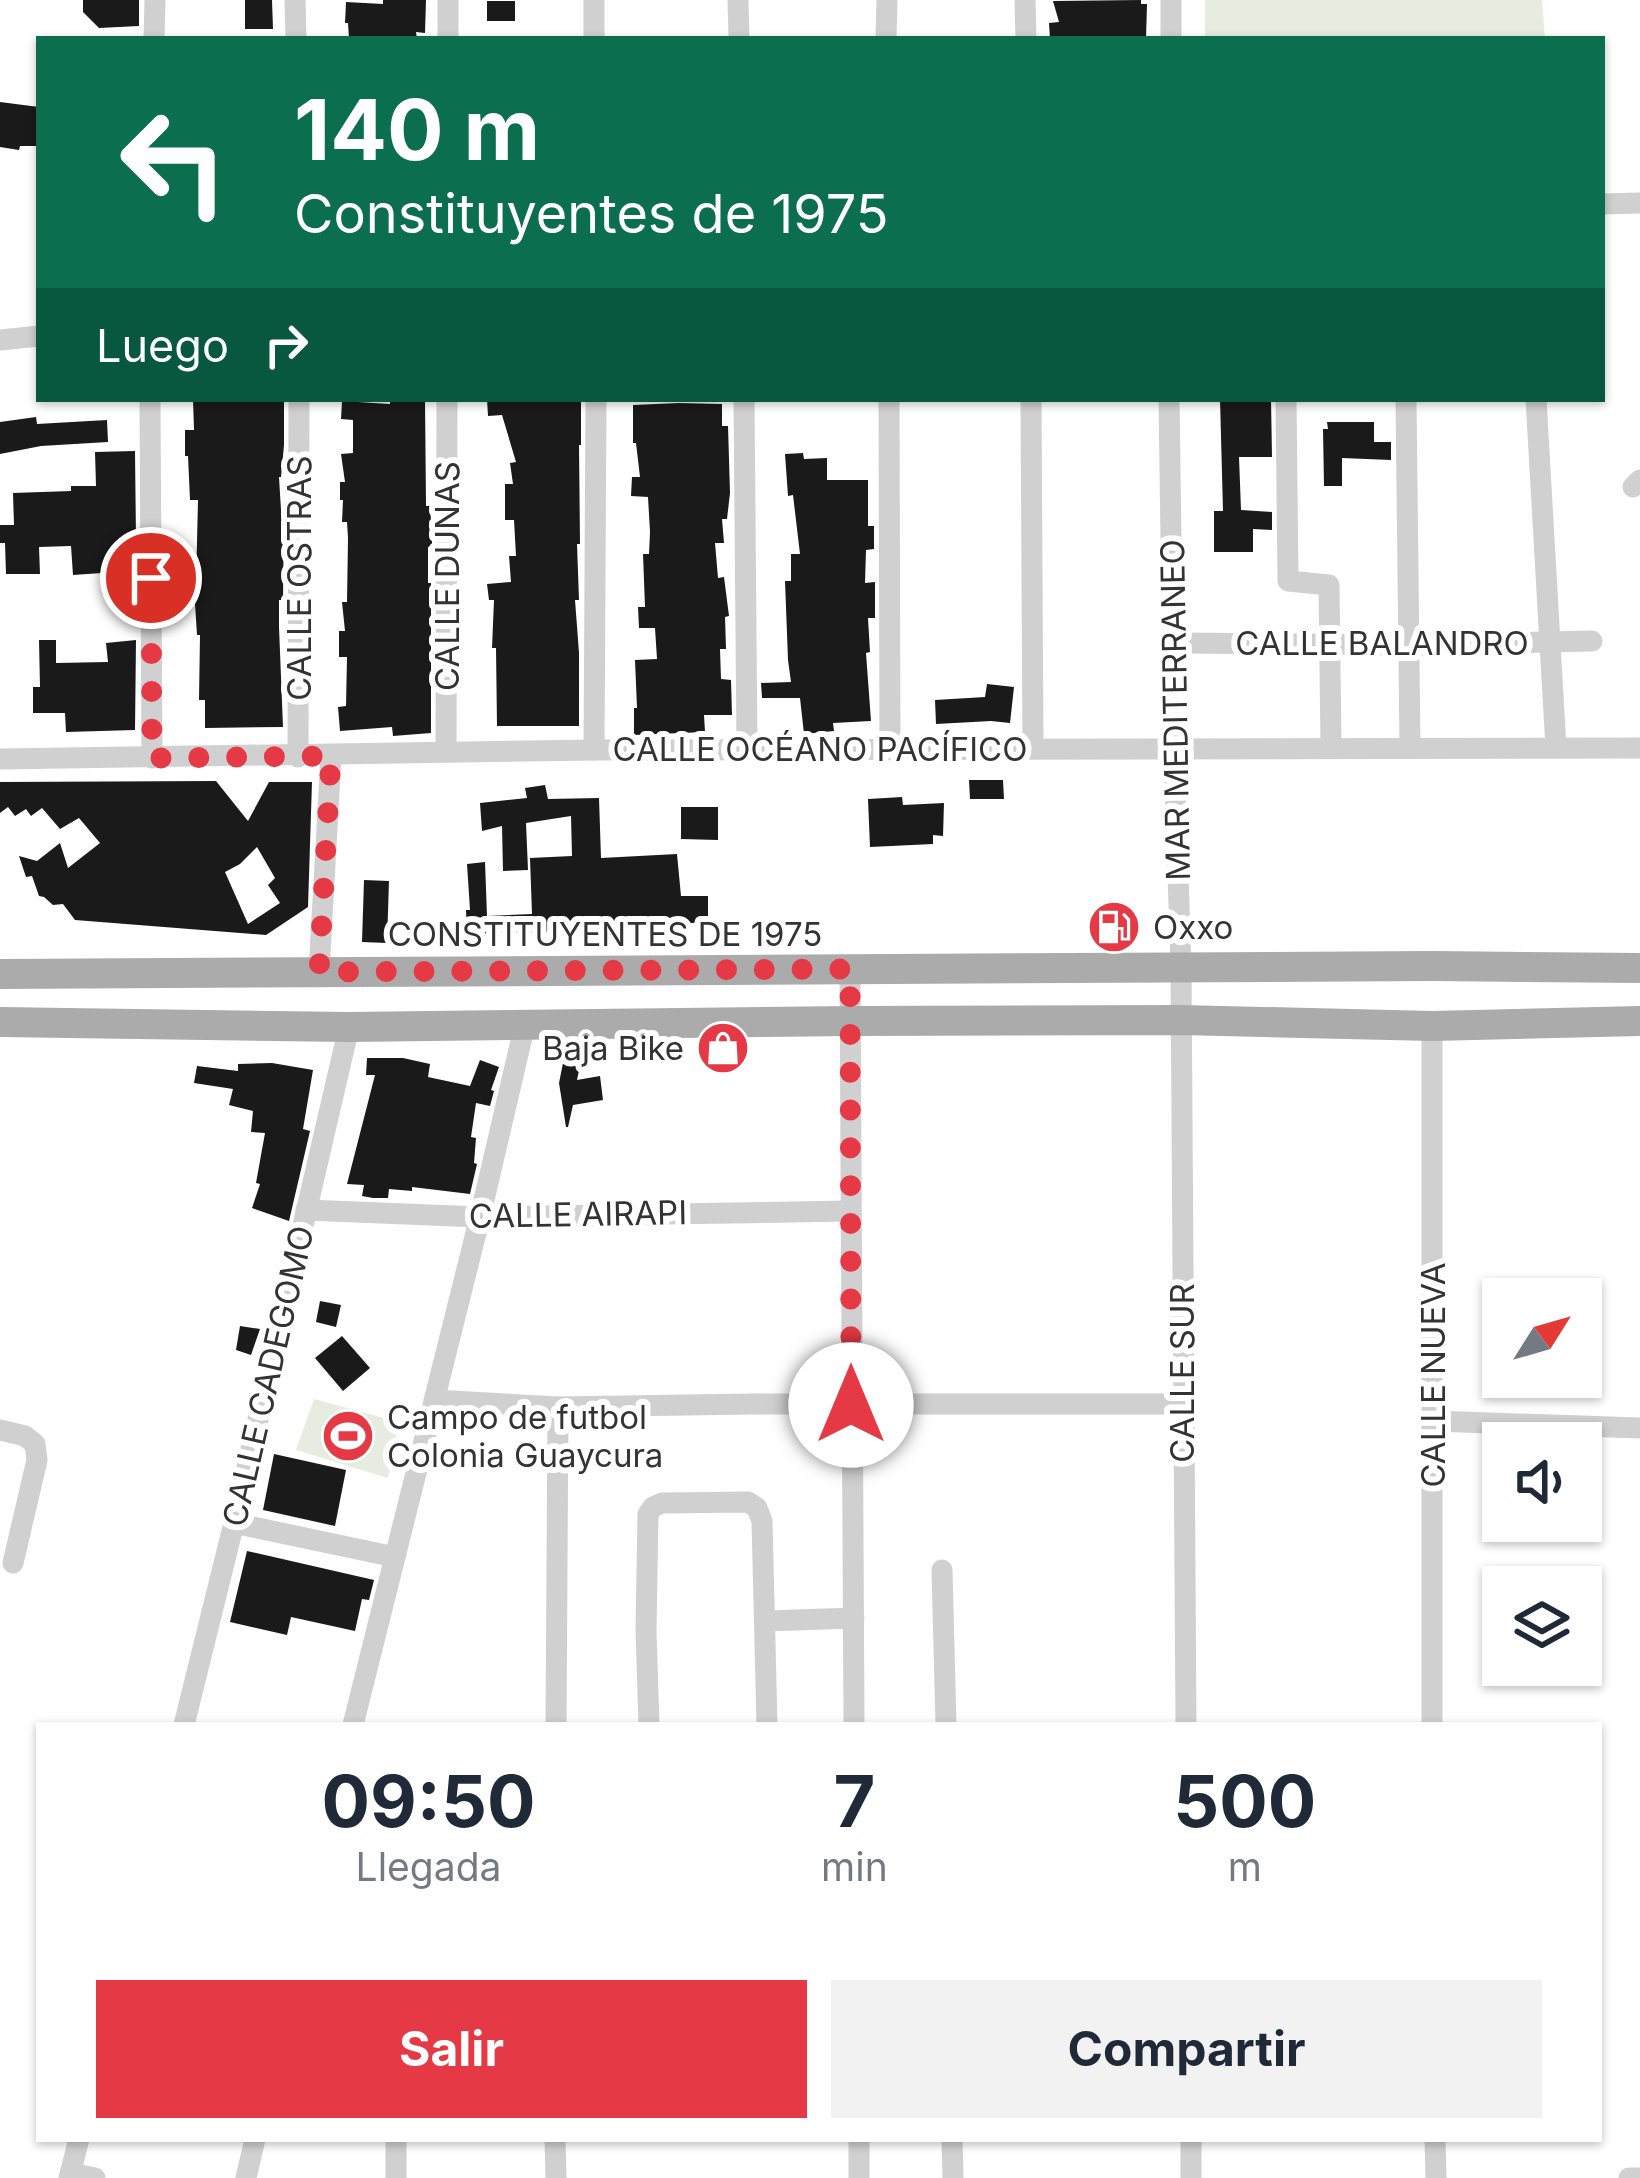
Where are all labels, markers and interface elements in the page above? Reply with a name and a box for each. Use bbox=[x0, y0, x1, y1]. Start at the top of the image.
text: 140 m bbox=[294, 79, 540, 180]
icon: left bbox=[96, 84, 252, 240]
text: Constituyentes de 1975 bbox=[294, 181, 889, 246]
icon: right bbox=[253, 312, 319, 378]
text: Luego bbox=[96, 318, 229, 373]
street label: CALLE OSTRAS bbox=[279, 455, 319, 701]
street label: CALLE DUNAS bbox=[427, 461, 467, 691]
pin bbox=[100, 527, 202, 629]
street label: MAR MEDITERRANEO bbox=[1152, 539, 1198, 881]
icon: arrive bbox=[118, 545, 184, 611]
street label: CALLE BALANDRO bbox=[1235, 623, 1529, 663]
street label: CALLE OCÉANO PACÍFICO bbox=[613, 729, 1027, 769]
fuel station icon: Oxxo bbox=[1086, 899, 1142, 955]
place label: Oxxo bbox=[1153, 907, 1233, 947]
street label: CONSTITUYENTES DE 1975 bbox=[388, 914, 822, 954]
shop icon: Baja Bike bbox=[695, 1020, 751, 1076]
place label: Baja Bike bbox=[542, 1028, 684, 1068]
street label: CALLE AIRAPI bbox=[469, 1192, 687, 1236]
street label: CALLE CADEGOMO bbox=[214, 1222, 322, 1530]
street label: CALLE NUEVA bbox=[1413, 1262, 1453, 1488]
north arrow bbox=[1482, 1278, 1602, 1398]
map controls bbox=[1482, 1278, 1602, 1686]
street label: CALLE SUR bbox=[1162, 1283, 1202, 1463]
position arrow bbox=[788, 1342, 914, 1468]
place label: Campo de futbol Colonia Guaycura bbox=[387, 1397, 663, 1475]
sports icon: Campo de futbol Colonia Guaycura bbox=[320, 1408, 376, 1464]
button: sound bbox=[1482, 1422, 1602, 1542]
button: layers bbox=[1482, 1566, 1602, 1686]
text: 09:50 bbox=[322, 1757, 536, 1844]
text: 7 bbox=[833, 1757, 875, 1844]
text: 500 bbox=[1173, 1757, 1316, 1844]
text: Llegada bbox=[356, 1843, 501, 1890]
text: min bbox=[821, 1843, 888, 1890]
text: m bbox=[1228, 1843, 1262, 1890]
button: Salir bbox=[96, 1980, 807, 2118]
button: Compartir bbox=[831, 1980, 1542, 2118]

